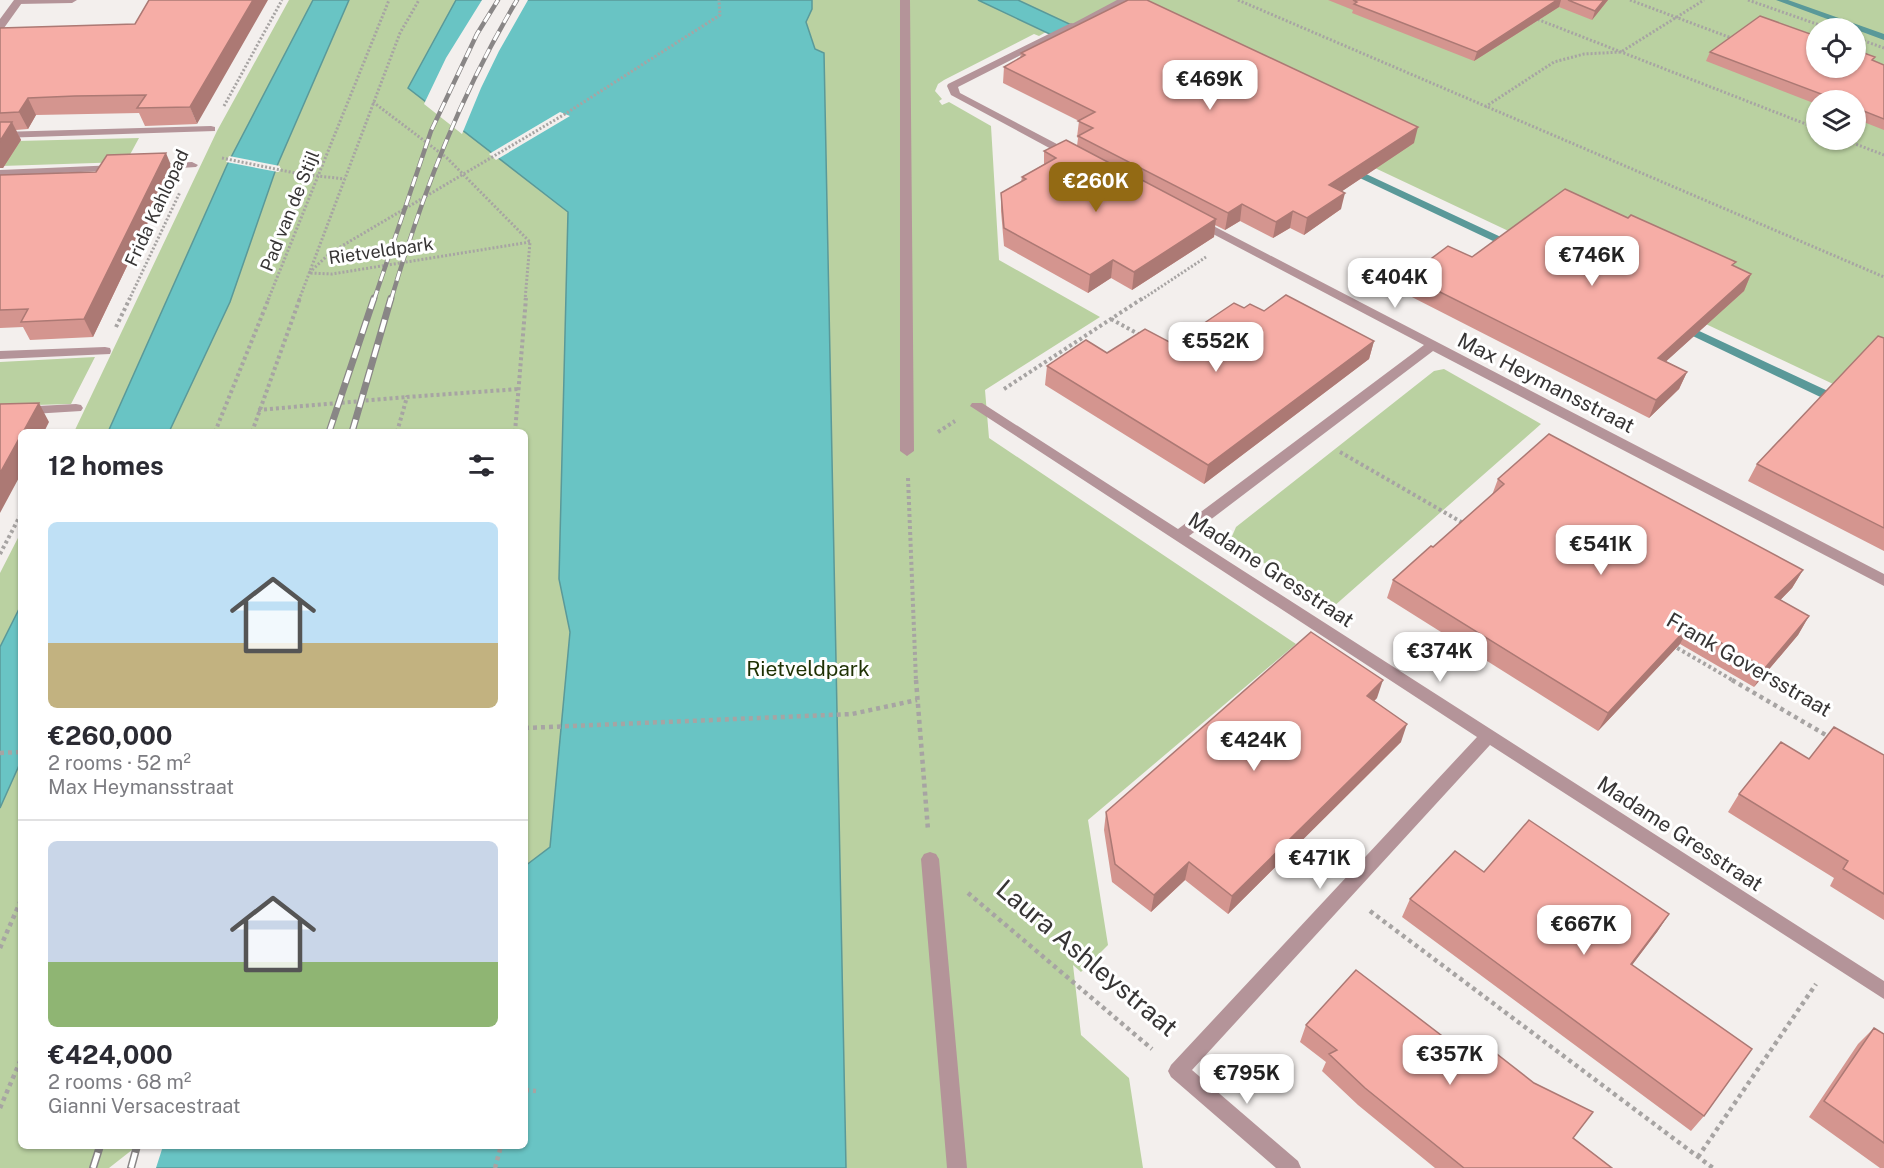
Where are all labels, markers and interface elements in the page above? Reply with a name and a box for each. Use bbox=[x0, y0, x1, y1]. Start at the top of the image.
map controls bbox=[1806, 18, 1866, 150]
button: locate bbox=[1806, 18, 1866, 78]
pin: €469K bbox=[1168, 60, 1252, 111]
text: €469K bbox=[1177, 67, 1243, 91]
button: layers bbox=[1806, 90, 1866, 150]
street label: Frida Kahlopad bbox=[120, 146, 193, 269]
street label: Pad van de Stijl bbox=[256, 147, 323, 274]
pin: €260K bbox=[1054, 162, 1138, 213]
text: €260K bbox=[1063, 169, 1129, 193]
street label: Rietveldpark bbox=[327, 233, 435, 268]
pin: €746K bbox=[1550, 236, 1634, 287]
text: €746K bbox=[1559, 243, 1625, 267]
pin: €404K bbox=[1353, 258, 1437, 309]
text: €404K bbox=[1362, 265, 1428, 289]
pin: €552K bbox=[1174, 322, 1258, 373]
street label: Max Heymansstraat bbox=[1453, 327, 1639, 438]
text: €552K bbox=[1182, 329, 1250, 353]
icon: filters bbox=[465, 449, 498, 482]
text: 12 homes bbox=[48, 450, 164, 481]
street label: Madame Gresstraat bbox=[1184, 507, 1359, 632]
pin: €541K bbox=[1559, 525, 1643, 576]
text: €541K bbox=[1570, 532, 1632, 556]
icon: home bbox=[219, 561, 327, 669]
street label: Frank Goversstraat bbox=[1662, 607, 1836, 722]
pin: €374K bbox=[1398, 632, 1482, 683]
text: €374K bbox=[1407, 639, 1473, 663]
park label: Rietveldpark bbox=[746, 656, 870, 681]
text: €260,000 bbox=[48, 720, 173, 751]
pin: €424K bbox=[1212, 721, 1296, 772]
text: €424K bbox=[1221, 728, 1287, 752]
text: 2 rooms · 52 m² bbox=[48, 751, 191, 775]
street label: Madame Gresstraat bbox=[1593, 771, 1768, 896]
text: Max Heymansstraat bbox=[48, 775, 234, 799]
pin: €471K bbox=[1278, 839, 1362, 890]
text: €471K bbox=[1289, 846, 1351, 870]
street label: Laura Ashleystraat bbox=[990, 873, 1184, 1043]
icon: home bbox=[219, 880, 327, 988]
pin: €667K bbox=[1542, 905, 1626, 956]
text: €667K bbox=[1551, 912, 1617, 936]
pin: €357K bbox=[1408, 1035, 1492, 1086]
text: €424,000 bbox=[48, 1039, 173, 1070]
text: €357K bbox=[1417, 1042, 1483, 1066]
pin: €795K bbox=[1205, 1054, 1289, 1105]
text: €795K bbox=[1214, 1061, 1280, 1085]
text: 2 rooms · 68 m² bbox=[48, 1070, 191, 1094]
text: Gianni Versacestraat bbox=[48, 1094, 241, 1118]

